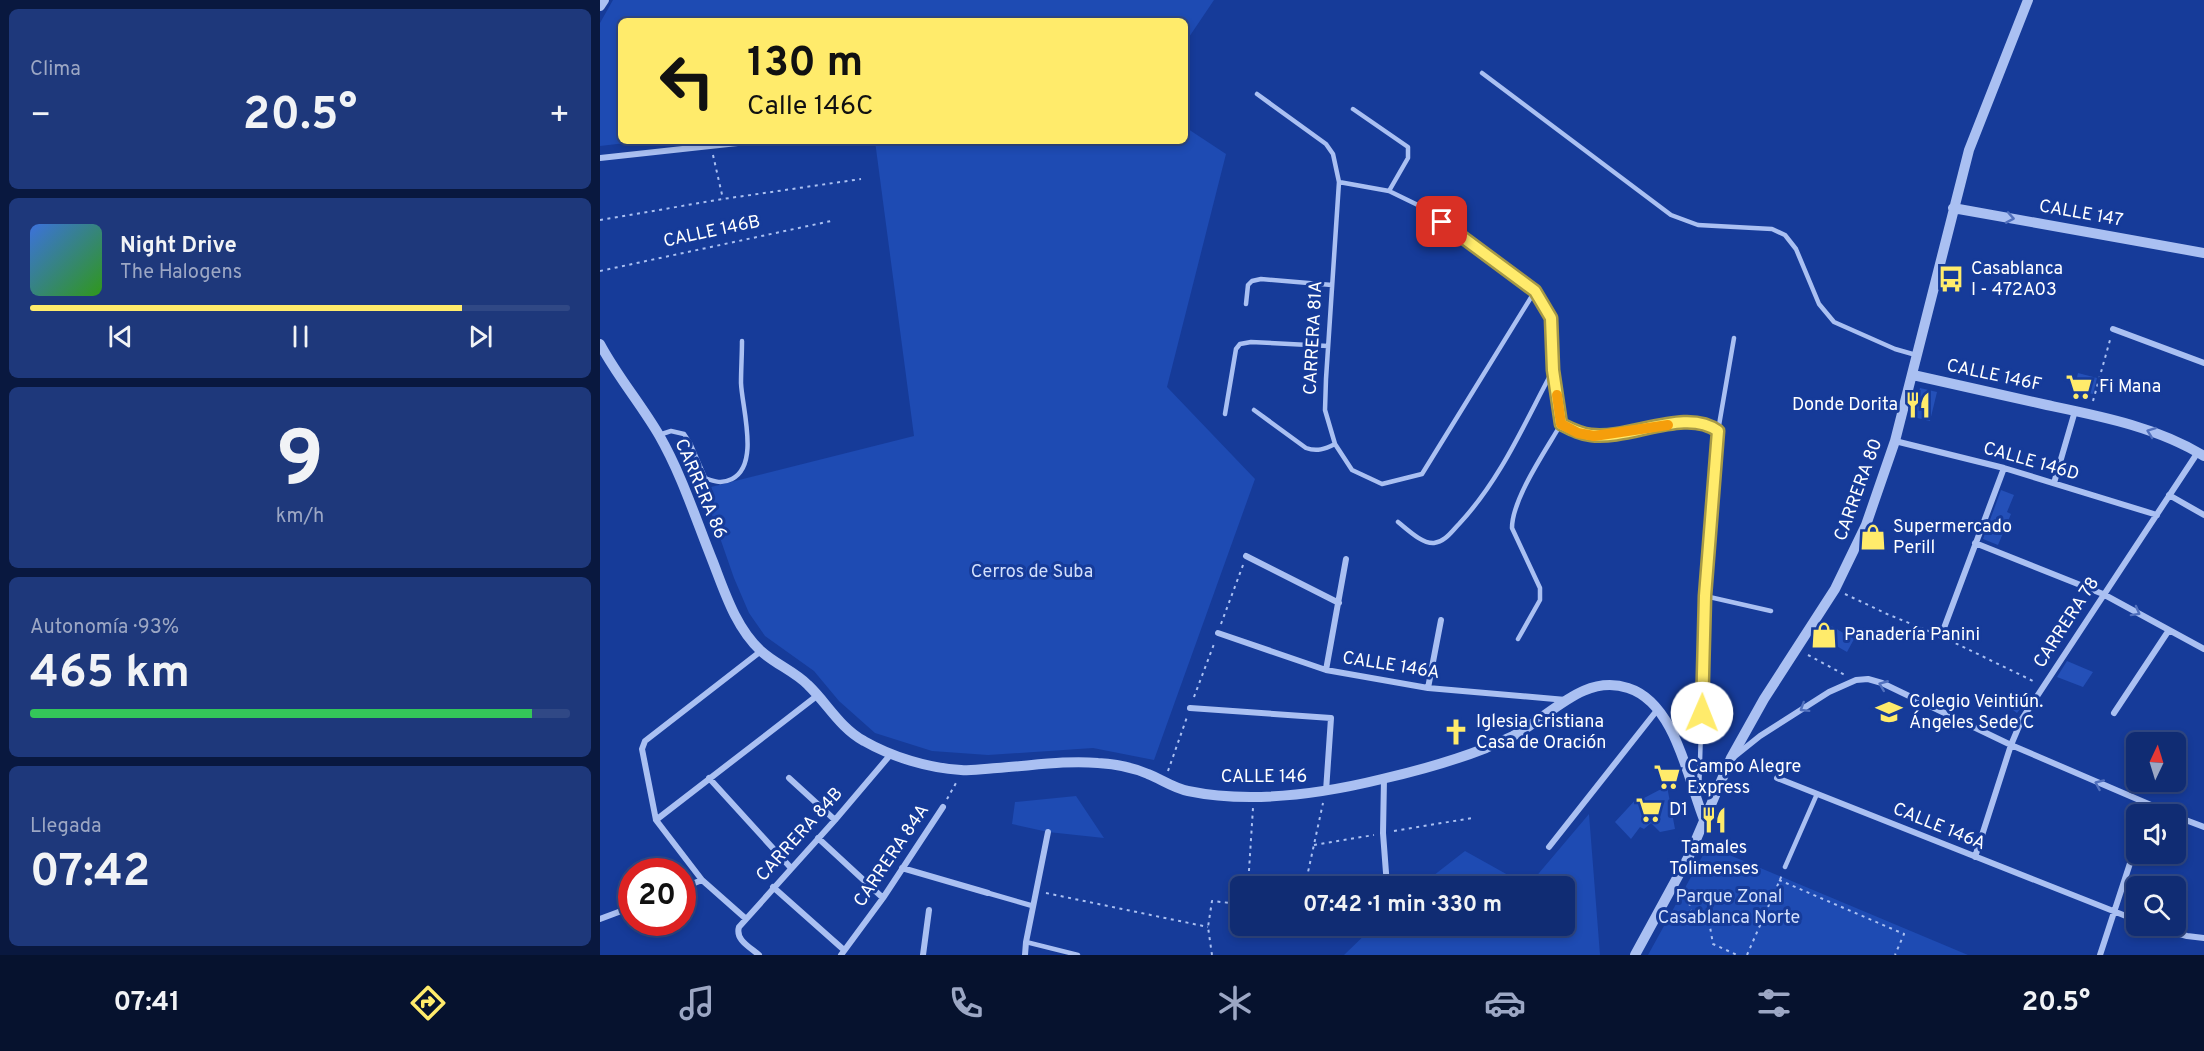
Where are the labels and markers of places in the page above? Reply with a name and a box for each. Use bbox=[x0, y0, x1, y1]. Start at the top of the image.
pin bbox=[1416, 196, 1467, 247]
place label: Casablanca I - 472A03 bbox=[1971, 258, 2063, 302]
bus stop icon: Casablanca I - 472A03 bbox=[1936, 264, 1966, 294]
supermarket icon: Fi Mana bbox=[2064, 372, 2094, 402]
place label: Fi Mana bbox=[2099, 376, 2161, 399]
restaurant icon: Donde Dorita bbox=[1903, 390, 1933, 420]
place label: Donde Dorita bbox=[1792, 394, 1898, 417]
place label: Supermercado Perill bbox=[1893, 516, 2012, 560]
shop icon: Supermercado Perill bbox=[1858, 522, 1888, 552]
shop icon: Panadería Panini bbox=[1809, 620, 1839, 650]
place label: Panadería Panini bbox=[1844, 624, 1980, 647]
place label: Colegio Veintiún. Ángeles Sede C bbox=[1909, 691, 2043, 735]
school or university icon: Colegio Veintiún. Ángeles Sede C bbox=[1874, 697, 1904, 727]
place label: Iglesia Cristiana Casa de Oración bbox=[1476, 711, 1606, 755]
church icon: Iglesia Cristiana Casa de Oración bbox=[1441, 717, 1471, 747]
place label: Campo Alegre Express bbox=[1687, 756, 1801, 800]
supermarket icon: Campo Alegre Express bbox=[1652, 762, 1682, 792]
supermarket icon: D1 bbox=[1634, 795, 1664, 825]
place label: D1 bbox=[1669, 799, 1688, 822]
restaurant icon: Tamales Tolimenses bbox=[1699, 805, 1729, 835]
place label: Tamales Tolimenses bbox=[1669, 837, 1759, 881]

